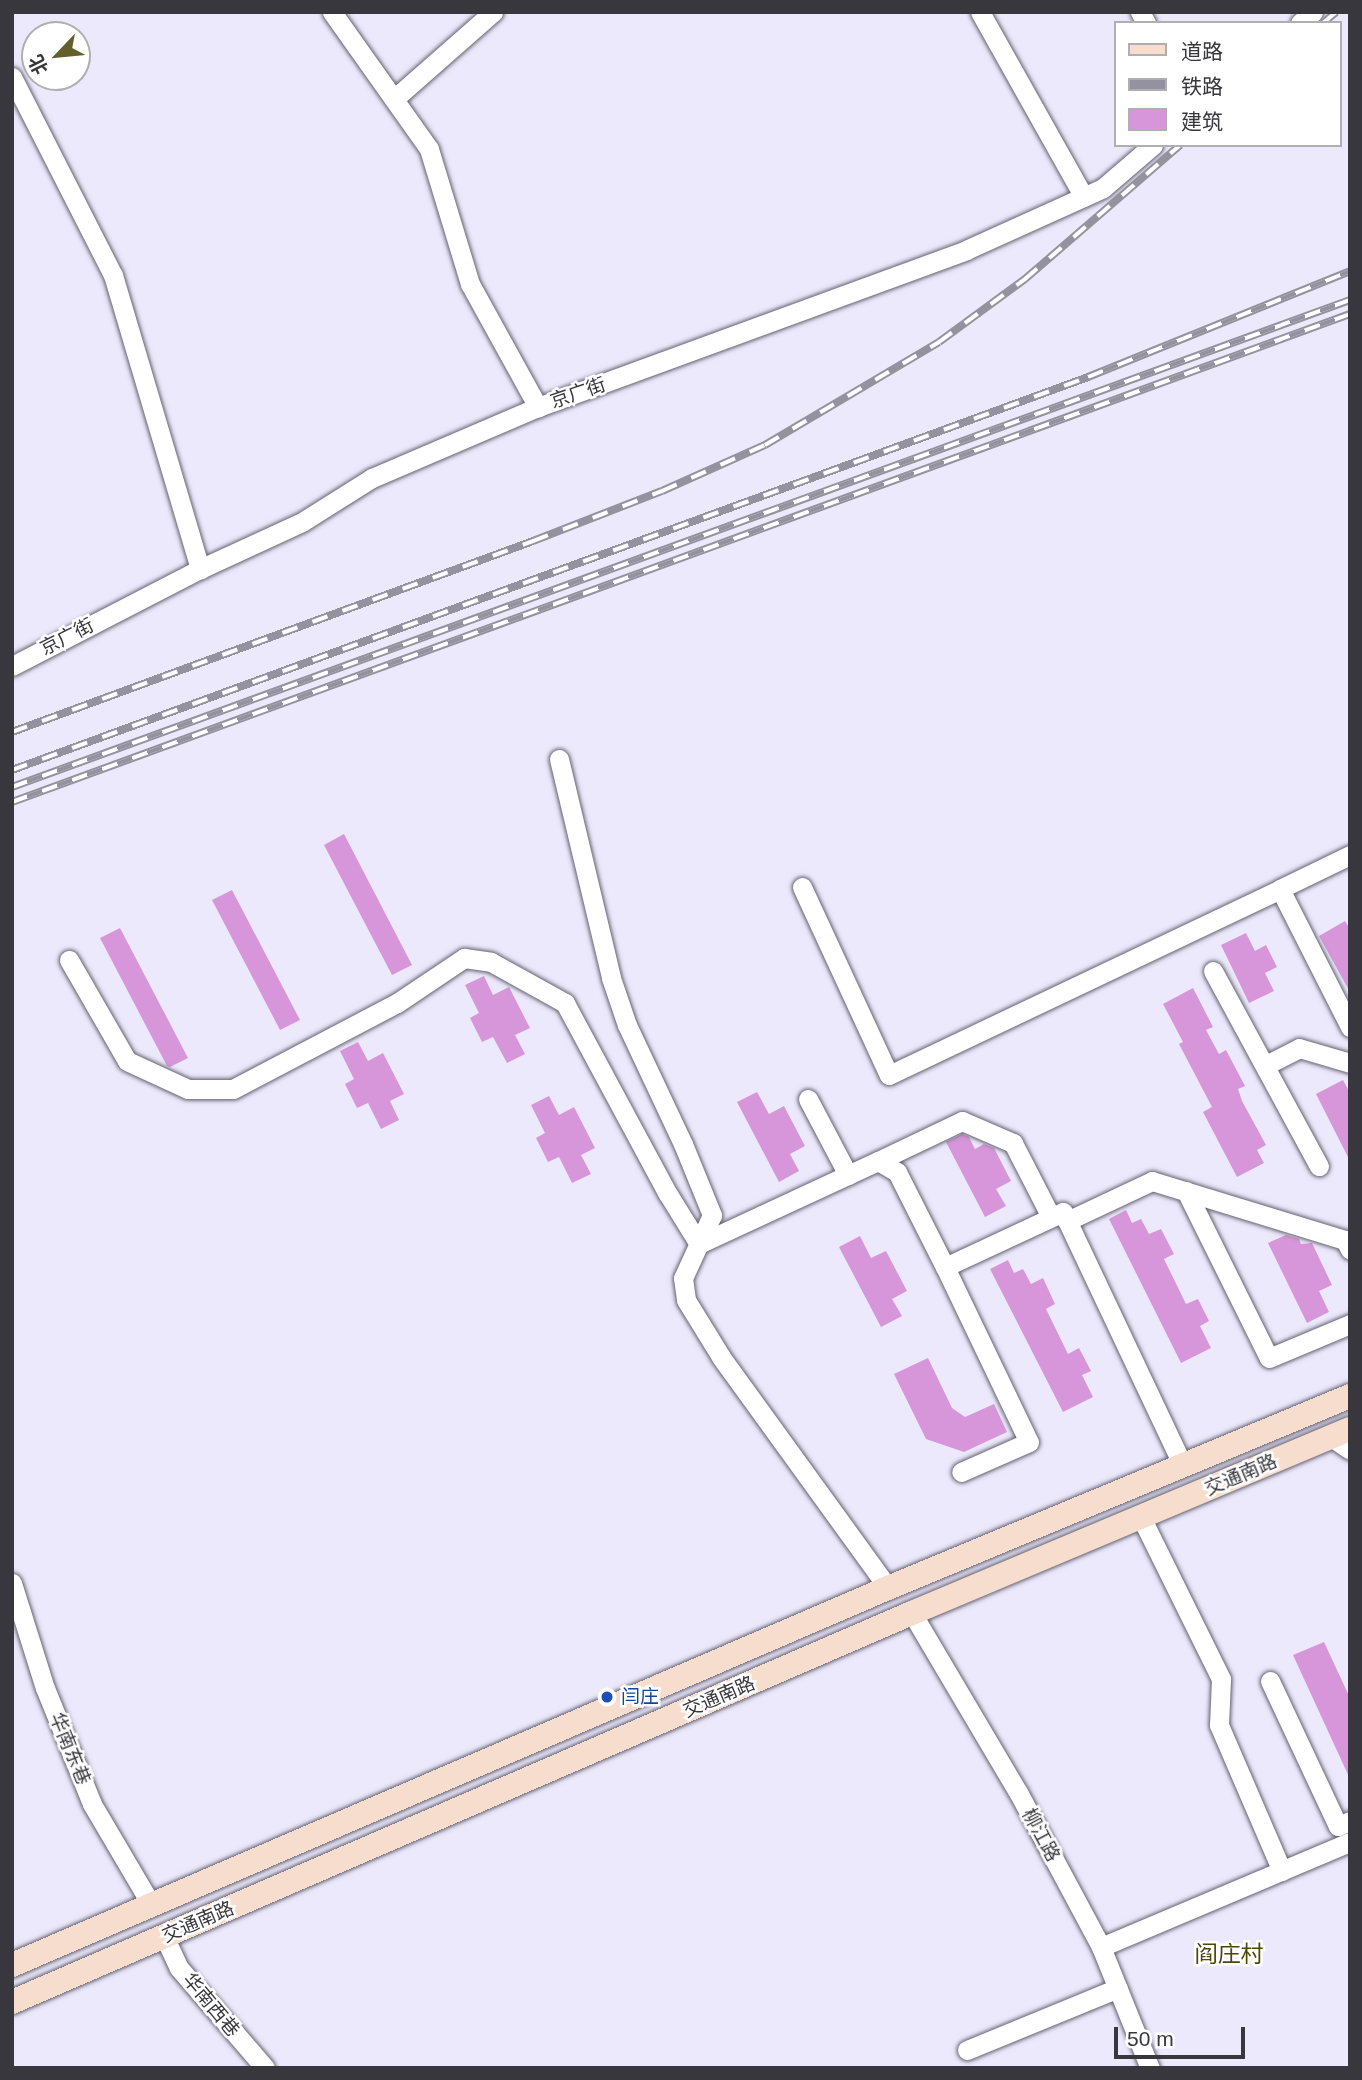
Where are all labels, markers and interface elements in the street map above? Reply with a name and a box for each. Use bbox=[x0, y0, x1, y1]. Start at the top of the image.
north arrow bbox=[21, 21, 91, 91]
legend bbox=[1114, 21, 1341, 147]
text: 道路 bbox=[1181, 40, 1223, 63]
text: 北 bbox=[25, 51, 52, 78]
text: 铁路 bbox=[1181, 75, 1223, 98]
text: 建筑 bbox=[1181, 110, 1223, 133]
street label: 京广街 bbox=[547, 373, 609, 413]
street label: 京广街 bbox=[36, 614, 98, 660]
street label: 交通南路 bbox=[1202, 1450, 1280, 1500]
street label: 交通南路 bbox=[680, 1672, 758, 1722]
place label: 闫庄 bbox=[621, 1686, 659, 1708]
marker: 闫庄 bbox=[599, 1689, 615, 1705]
street label: 华南东巷 bbox=[45, 1709, 95, 1789]
street label: 柳江路 bbox=[1018, 1804, 1064, 1866]
street label: 交通南路 bbox=[159, 1897, 237, 1947]
district label: 阎庄村 bbox=[1195, 1940, 1263, 1968]
street label: 华南西巷 bbox=[178, 1969, 244, 2041]
scale bar bbox=[1117, 2014, 1248, 2058]
text: 50 m bbox=[1127, 2027, 1174, 2050]

